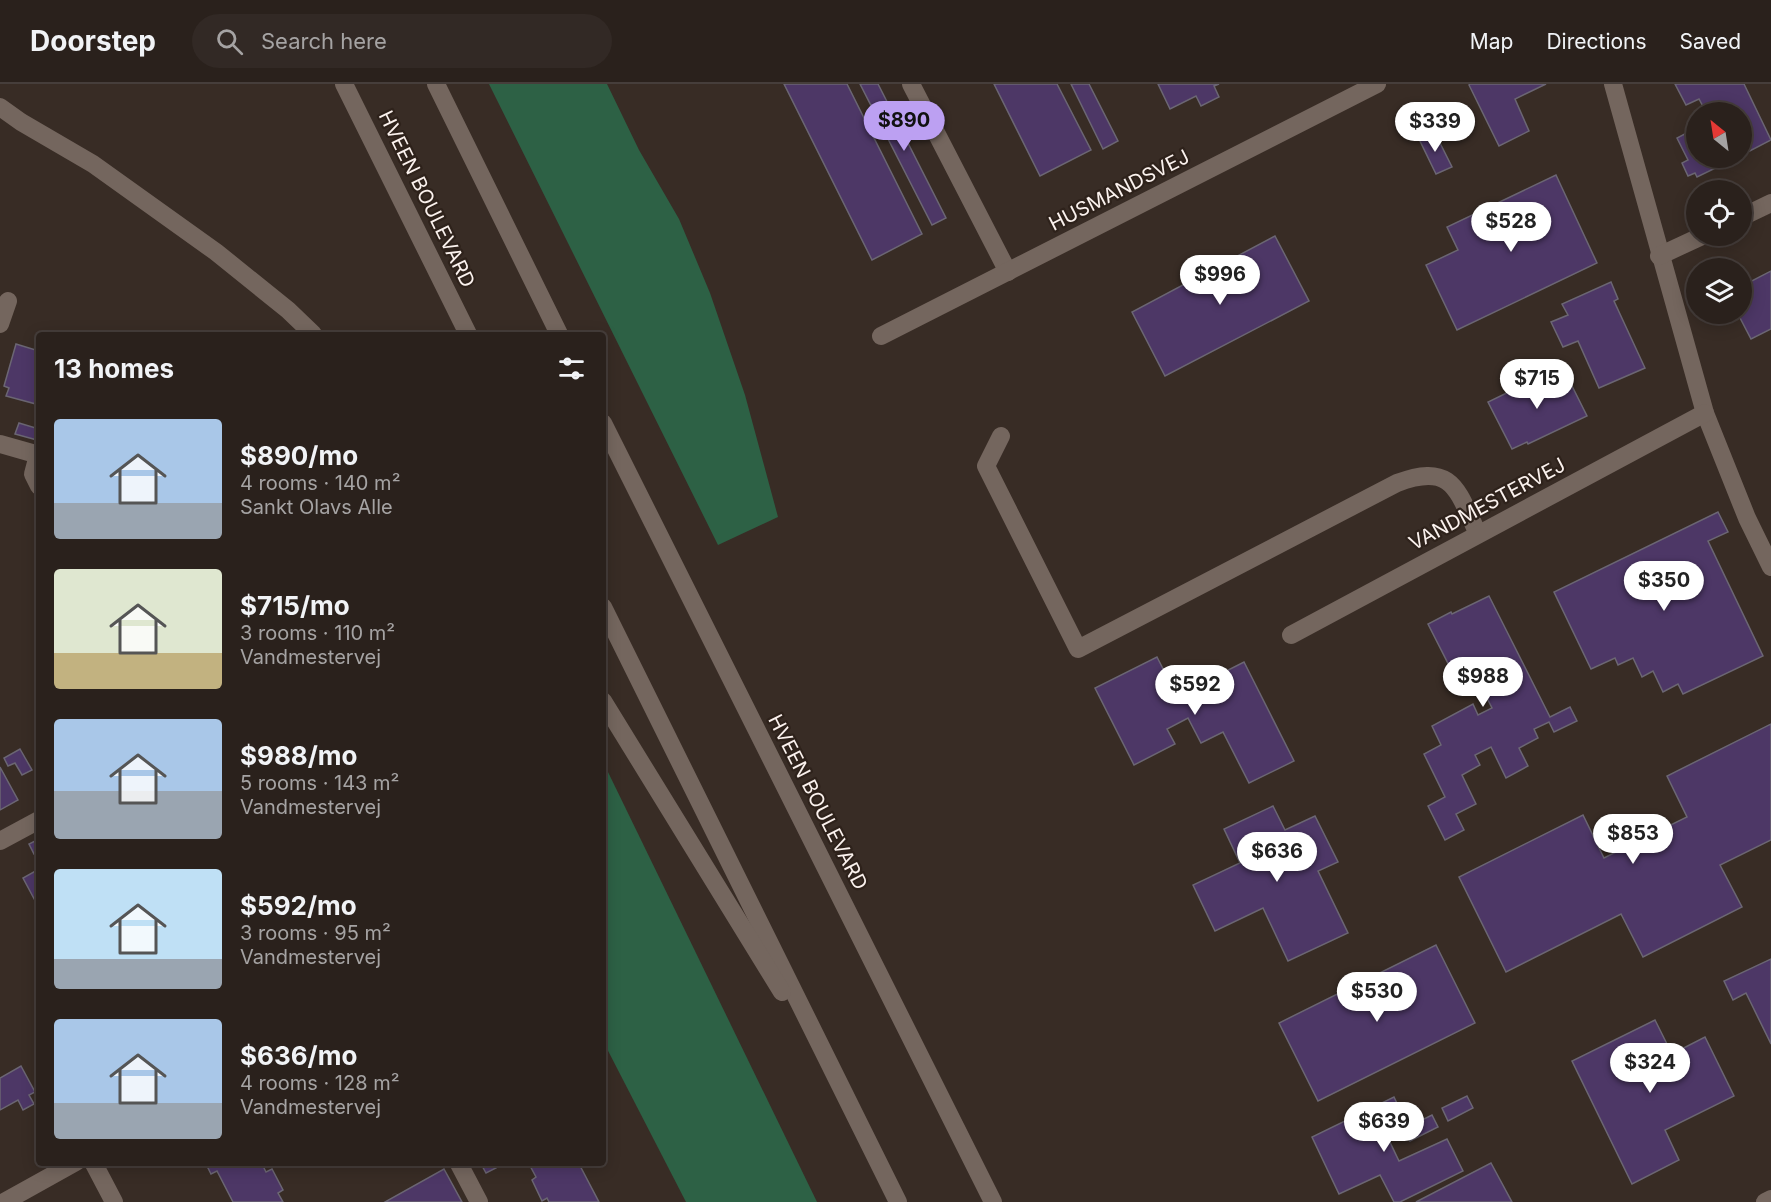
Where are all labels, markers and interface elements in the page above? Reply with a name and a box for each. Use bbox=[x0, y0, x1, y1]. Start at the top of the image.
search box bbox=[192, 14, 612, 68]
text: Doorstep bbox=[30, 24, 156, 58]
icon: search bbox=[213, 25, 246, 58]
text: Search here bbox=[261, 28, 387, 54]
text: Map bbox=[1470, 29, 1513, 54]
text: Directions bbox=[1546, 29, 1647, 54]
text: Saved bbox=[1680, 29, 1741, 54]
pin: $890 bbox=[868, 101, 940, 152]
pin: $339 bbox=[1399, 102, 1471, 153]
north arrow bbox=[1686, 102, 1752, 168]
map controls bbox=[1686, 102, 1752, 324]
street label: HVEEN BOULEVARD bbox=[374, 107, 480, 291]
text: $890 bbox=[878, 108, 930, 132]
text: $339 bbox=[1409, 109, 1461, 133]
street label: HUSMANDSVEJ bbox=[1045, 144, 1193, 236]
button: locate bbox=[1686, 180, 1752, 246]
pin: $528 bbox=[1475, 202, 1547, 253]
text: $528 bbox=[1485, 209, 1537, 233]
pin: $996 bbox=[1184, 255, 1256, 306]
button: layers bbox=[1686, 258, 1752, 324]
text: $996 bbox=[1194, 262, 1246, 286]
icon: filters bbox=[555, 352, 588, 385]
text: 13 homes bbox=[54, 353, 174, 384]
pin: $715 bbox=[1501, 359, 1573, 410]
text: $715 bbox=[1514, 366, 1560, 390]
text: $890/mo bbox=[240, 440, 358, 471]
icon: home bbox=[102, 443, 174, 515]
street label: VANDMESTERVEJ bbox=[1405, 453, 1569, 555]
text: 4 rooms · 140 m² bbox=[240, 471, 400, 495]
text: Sankt Olavs Alle bbox=[240, 495, 393, 519]
pin: $350 bbox=[1628, 561, 1700, 612]
text: $350 bbox=[1638, 568, 1690, 592]
text: $715/mo bbox=[240, 590, 350, 621]
icon: home bbox=[102, 593, 174, 665]
text: 3 rooms · 110 m² bbox=[240, 621, 395, 645]
text: Vandmestervej bbox=[240, 645, 381, 669]
pin: $988 bbox=[1447, 657, 1519, 708]
text: $988 bbox=[1457, 664, 1509, 688]
pin: $592 bbox=[1159, 665, 1231, 716]
text: $592 bbox=[1169, 672, 1221, 696]
street label: HVEEN BOULEVARD bbox=[763, 710, 873, 894]
text: $988/mo bbox=[240, 740, 358, 771]
icon: home bbox=[102, 743, 174, 815]
text: 5 rooms · 143 m² bbox=[240, 771, 399, 795]
text: Vandmestervej bbox=[240, 795, 381, 819]
pin: $853 bbox=[1597, 814, 1669, 865]
text: $853 bbox=[1607, 821, 1659, 845]
pin: $636 bbox=[1241, 832, 1313, 883]
text: $636 bbox=[1251, 839, 1303, 863]
text: $592/mo bbox=[240, 890, 357, 921]
icon: home bbox=[102, 893, 174, 965]
text: 3 rooms · 95 m² bbox=[240, 921, 391, 945]
text: Vandmestervej bbox=[240, 945, 381, 969]
pin: $530 bbox=[1341, 972, 1413, 1023]
text: $530 bbox=[1351, 979, 1403, 1003]
text: $636/mo bbox=[240, 1040, 357, 1071]
icon: home bbox=[102, 1043, 174, 1115]
pin: $324 bbox=[1614, 1043, 1686, 1094]
text: $324 bbox=[1624, 1050, 1676, 1074]
text: 4 rooms · 128 m² bbox=[240, 1071, 400, 1095]
text: Vandmestervej bbox=[240, 1095, 381, 1119]
pin: $639 bbox=[1348, 1102, 1420, 1153]
text: $639 bbox=[1358, 1109, 1410, 1133]

